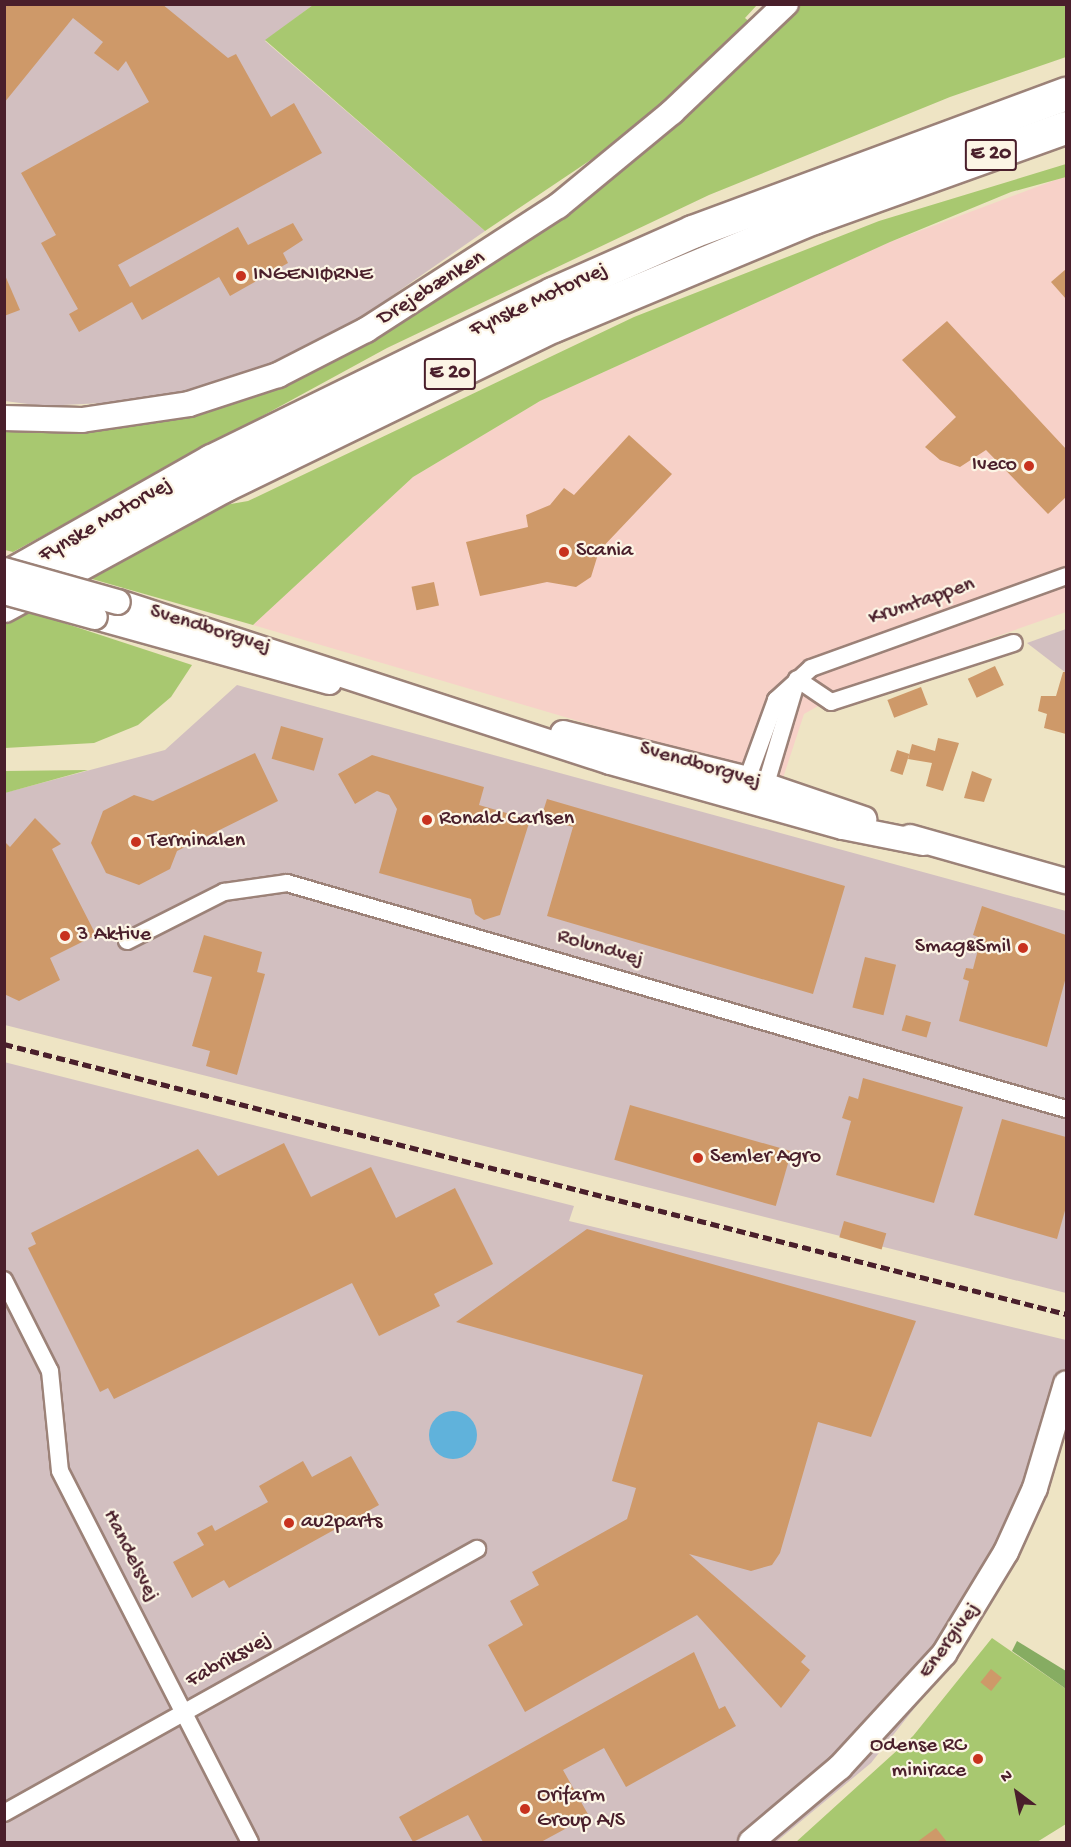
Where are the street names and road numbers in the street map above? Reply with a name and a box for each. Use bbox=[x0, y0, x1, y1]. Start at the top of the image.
road number: E 20 bbox=[964, 137, 1018, 173]
street label: Drejebænken bbox=[373, 246, 491, 332]
street label: Fynske Motorvej bbox=[466, 257, 612, 345]
road number: E 20 bbox=[423, 356, 477, 392]
street label: Fynske Motorvej bbox=[35, 472, 177, 570]
street label: Krumtappen bbox=[865, 572, 979, 632]
street label: Svendborgvej bbox=[146, 599, 274, 661]
street label: Svendborgvej bbox=[636, 736, 764, 796]
street label: Rolundvej bbox=[554, 924, 646, 974]
street label: Handelsvej bbox=[96, 1506, 164, 1606]
street label: Energivej bbox=[913, 1598, 987, 1684]
street label: Fabriksvej bbox=[182, 1627, 276, 1695]

